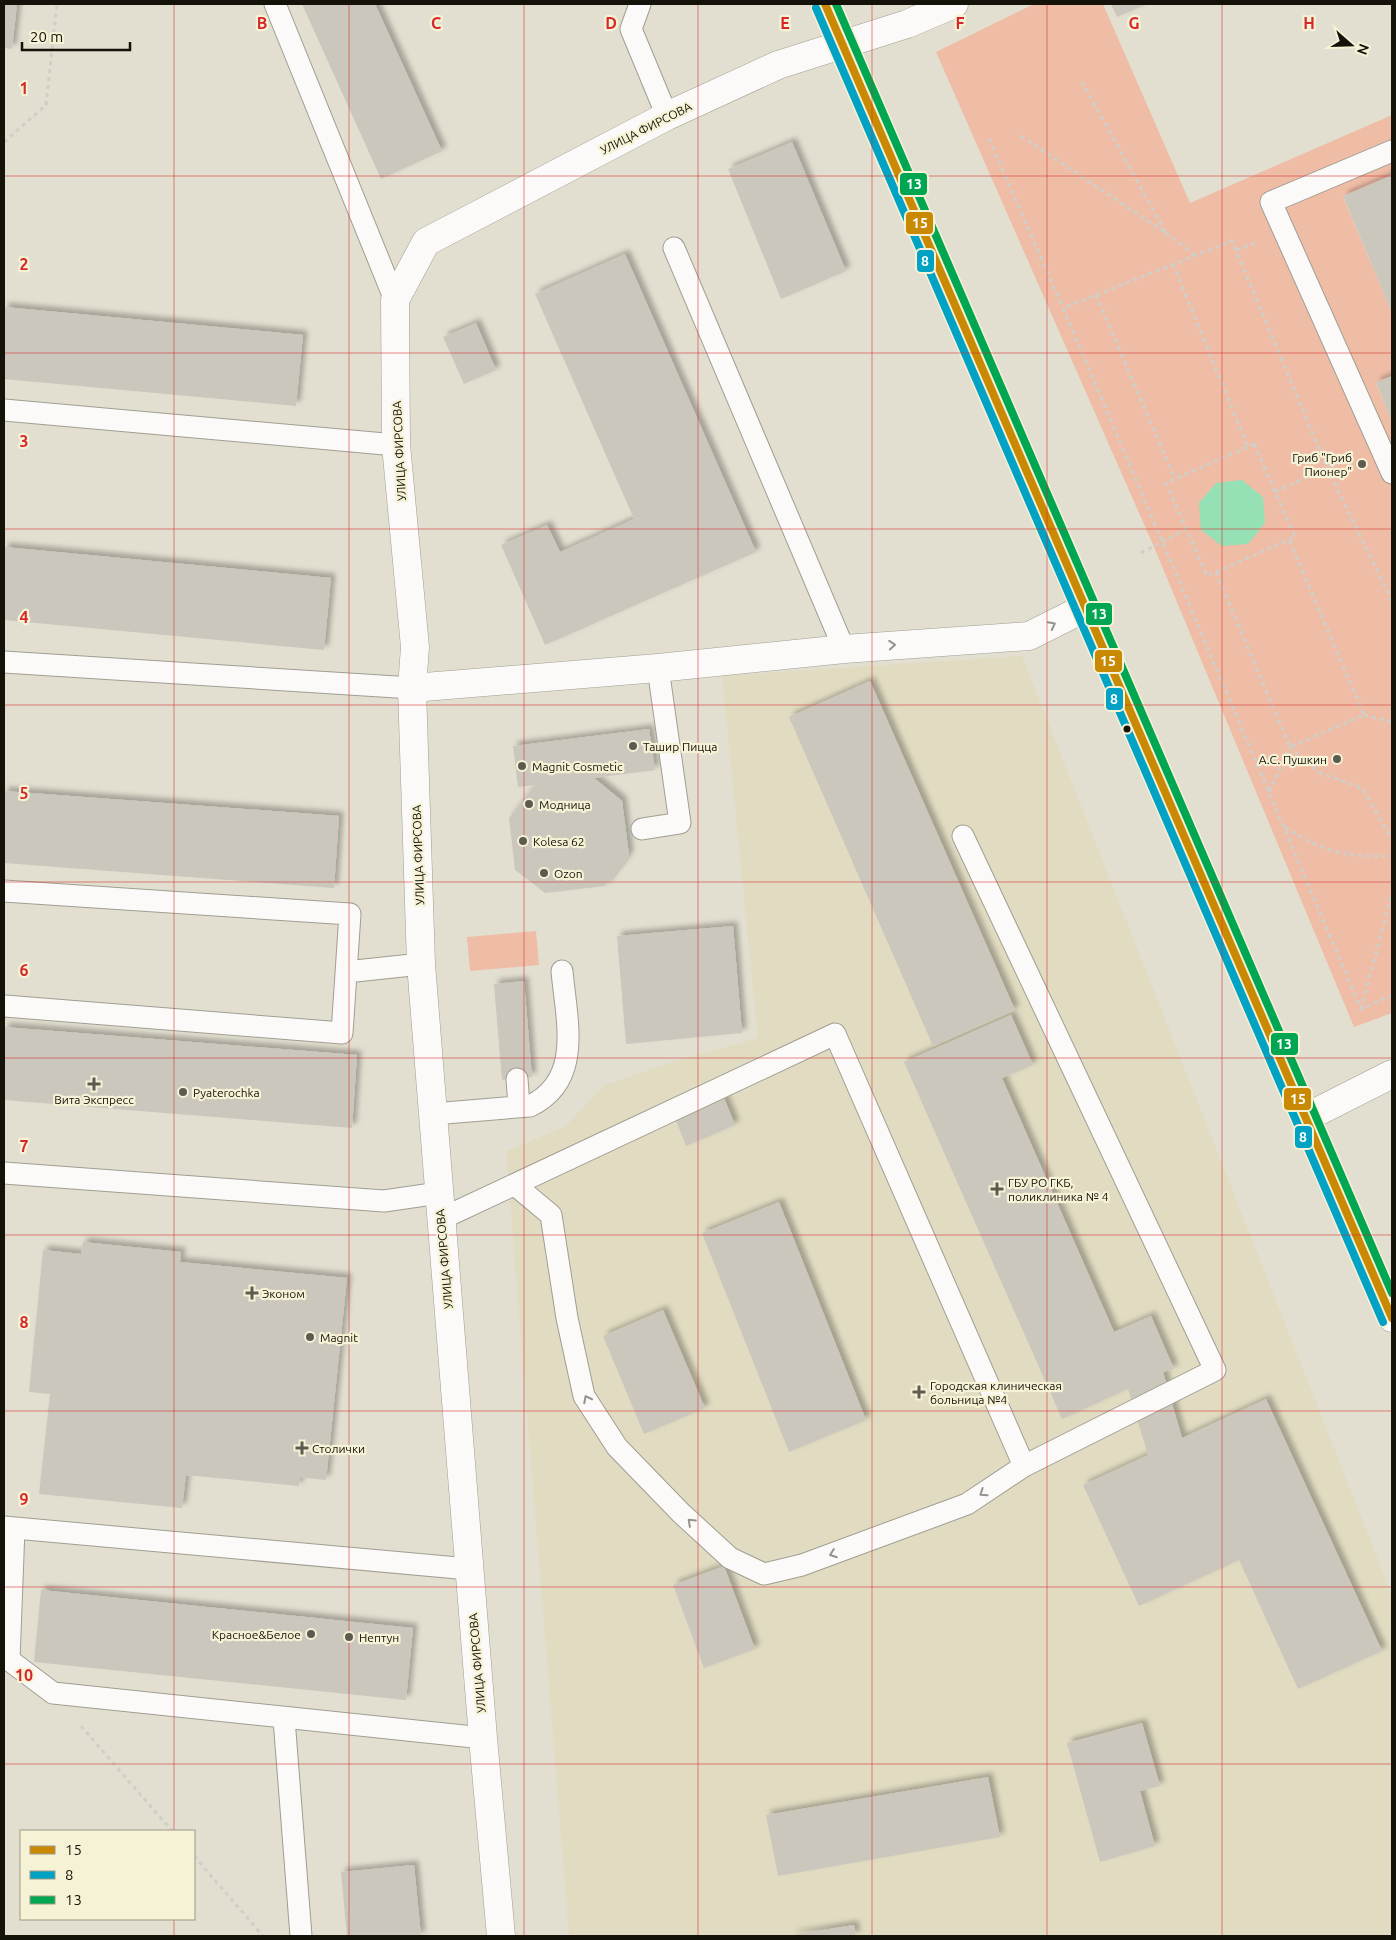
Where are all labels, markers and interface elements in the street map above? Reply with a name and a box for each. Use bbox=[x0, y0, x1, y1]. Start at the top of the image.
text: B bbox=[257, 14, 267, 32]
text: C bbox=[431, 14, 441, 32]
text: D bbox=[605, 14, 617, 32]
text: E bbox=[780, 14, 790, 32]
text: F bbox=[956, 14, 965, 32]
text: G bbox=[1128, 14, 1140, 32]
text: H bbox=[1303, 14, 1315, 32]
scale bar bbox=[22, 20, 130, 52]
north arrow bbox=[1326, 20, 1376, 70]
text: 20 m bbox=[30, 28, 63, 45]
text: N bbox=[1354, 42, 1373, 57]
text: 1 bbox=[19, 79, 29, 97]
street label: УЛИЦА ФИРСОВА bbox=[598, 99, 694, 157]
line badge: 13 bbox=[899, 172, 928, 196]
text: 13 bbox=[906, 176, 922, 192]
line badge: 15 bbox=[905, 211, 934, 235]
text: 15 bbox=[912, 215, 928, 231]
line badge: 8 bbox=[916, 249, 935, 273]
text: 8 bbox=[921, 253, 929, 269]
text: 2 bbox=[19, 255, 29, 273]
street label: УЛИЦА ФИРСОВА bbox=[390, 400, 408, 501]
text: 3 bbox=[19, 432, 29, 450]
place label: Гриб "Гриб Пионер" bbox=[1292, 451, 1352, 478]
marker: Гриб "Гриб Пионер" bbox=[1356, 458, 1368, 470]
line badge: 13 bbox=[1085, 602, 1113, 626]
text: 13 bbox=[1091, 606, 1107, 622]
text: 4 bbox=[19, 608, 29, 626]
one-way arrow bbox=[1047, 620, 1056, 631]
one-way arrow bbox=[889, 640, 897, 651]
line badge: 15 bbox=[1094, 649, 1123, 673]
text: 15 bbox=[1100, 653, 1116, 669]
line badge: 8 bbox=[1105, 687, 1124, 711]
text: 8 bbox=[1110, 691, 1118, 707]
unlabelled marker bbox=[1122, 724, 1132, 734]
marker: Ташир Пицца bbox=[627, 740, 639, 752]
place label: Ташир Пицца bbox=[643, 740, 717, 753]
place label: А.С. Пушкин bbox=[1259, 753, 1327, 766]
marker: А.С. Пушкин bbox=[1331, 753, 1343, 765]
marker: Magnit Cosmetic bbox=[516, 760, 528, 772]
place label: Magnit Cosmetic bbox=[532, 760, 623, 773]
text: 5 bbox=[19, 784, 29, 802]
marker: Модница bbox=[523, 798, 535, 810]
place label: Модница bbox=[539, 798, 591, 811]
street label: УЛИЦА ФИРСОВА bbox=[410, 804, 426, 905]
marker: Kolesa 62 bbox=[517, 835, 529, 847]
place label: Kolesa 62 bbox=[533, 835, 585, 848]
marker: Ozon bbox=[538, 867, 550, 879]
place label: Ozon bbox=[554, 867, 583, 880]
text: 6 bbox=[19, 961, 29, 979]
line badge: 13 bbox=[1270, 1032, 1299, 1056]
text: 13 bbox=[1276, 1036, 1292, 1052]
marker: Вита Экспресс bbox=[88, 1078, 100, 1090]
marker: Pyaterochka bbox=[177, 1086, 189, 1098]
place label: Pyaterochka bbox=[193, 1086, 260, 1099]
line badge: 15 bbox=[1283, 1087, 1312, 1111]
text: 15 bbox=[1290, 1091, 1306, 1107]
place label: Вита Экспресс bbox=[54, 1093, 134, 1106]
line badge: 8 bbox=[1294, 1125, 1313, 1149]
text: 8 bbox=[1299, 1129, 1307, 1145]
text: 7 bbox=[19, 1137, 29, 1155]
place label: ГБУ РО ГКБ, поликлиника № 4 bbox=[1008, 1176, 1109, 1203]
marker: ГБУ РО ГКБ, поликлиника № 4 bbox=[990, 1182, 1004, 1196]
street label: УЛИЦА ФИРСОВА bbox=[433, 1208, 455, 1310]
marker: Эконом bbox=[246, 1287, 258, 1299]
place label: Эконом bbox=[262, 1287, 305, 1300]
text: 8 bbox=[19, 1313, 29, 1331]
marker: Magnit bbox=[304, 1331, 316, 1343]
place label: Magnit bbox=[320, 1331, 358, 1344]
place label: Городская клиническая больница №4 bbox=[930, 1379, 1062, 1406]
marker: Городская клиническая больница №4 bbox=[912, 1385, 926, 1399]
one-way arrow bbox=[583, 1395, 593, 1404]
marker: Столички bbox=[296, 1442, 308, 1454]
place label: Столички bbox=[312, 1442, 365, 1455]
one-way arrow bbox=[980, 1487, 989, 1496]
text: 9 bbox=[19, 1490, 29, 1508]
one-way arrow bbox=[688, 1519, 697, 1528]
one-way arrow bbox=[829, 1548, 838, 1558]
street label: УЛИЦА ФИРСОВА bbox=[466, 1612, 488, 1714]
place label: Красное&Белое bbox=[212, 1628, 301, 1641]
marker: Красное&Белое bbox=[305, 1628, 317, 1640]
marker: Нептун bbox=[343, 1631, 355, 1643]
place label: Нептун bbox=[359, 1631, 399, 1644]
text: 10 bbox=[15, 1666, 33, 1684]
legend bbox=[20, 1830, 195, 1920]
text: 15 bbox=[65, 1841, 82, 1858]
text: 8 bbox=[65, 1866, 73, 1883]
text: 13 bbox=[65, 1891, 82, 1908]

